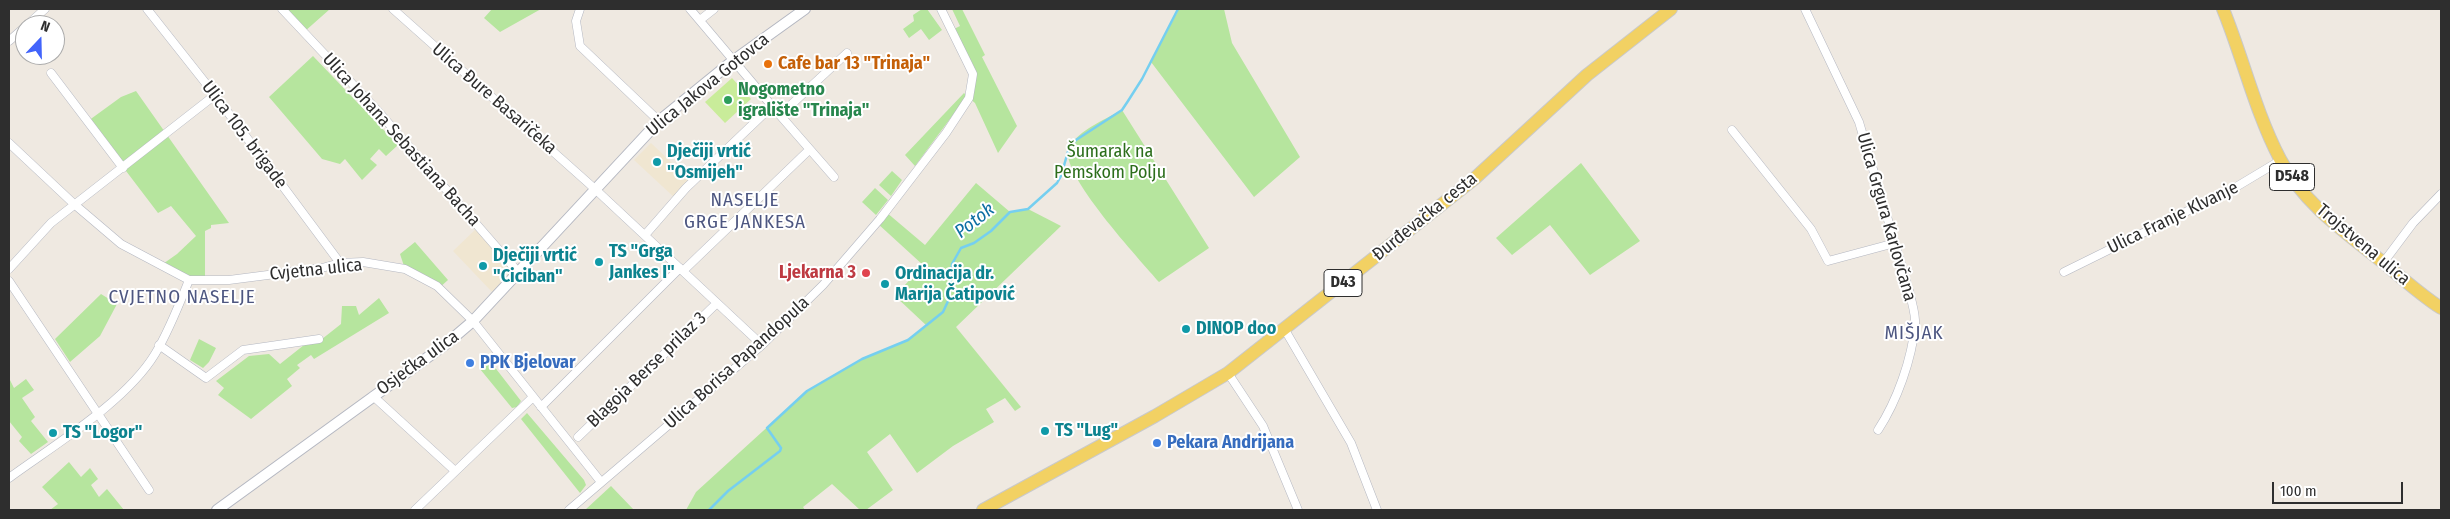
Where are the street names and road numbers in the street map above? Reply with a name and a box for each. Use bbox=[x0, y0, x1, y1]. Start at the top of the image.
street label: Ulica Jakova Gotovca bbox=[642, 29, 774, 141]
street label: Ulica Đure Basaričeka bbox=[427, 39, 561, 159]
street label: Ulica Johana Sebastiana Bacha bbox=[317, 49, 485, 231]
street label: Ulica 105. brigade bbox=[197, 77, 291, 193]
street label: Ulica Grgura Karlovčana bbox=[1852, 130, 1920, 304]
road number: D548 bbox=[2270, 163, 2314, 190]
street label: Đurđevačka cesta bbox=[1368, 168, 1482, 266]
street label: Ulica Franje Klvanje bbox=[2104, 177, 2242, 259]
street label: Trojstvena ulica bbox=[2312, 200, 2414, 290]
street label: Cvjetna ulica bbox=[269, 254, 363, 286]
road number: D43 bbox=[1324, 270, 1362, 296]
street label: Ulica Borisa Papandopula bbox=[660, 292, 814, 434]
street label: Blagoja Berse prilaz 3 bbox=[583, 308, 711, 432]
street label: Osječka ulica bbox=[373, 326, 463, 400]

